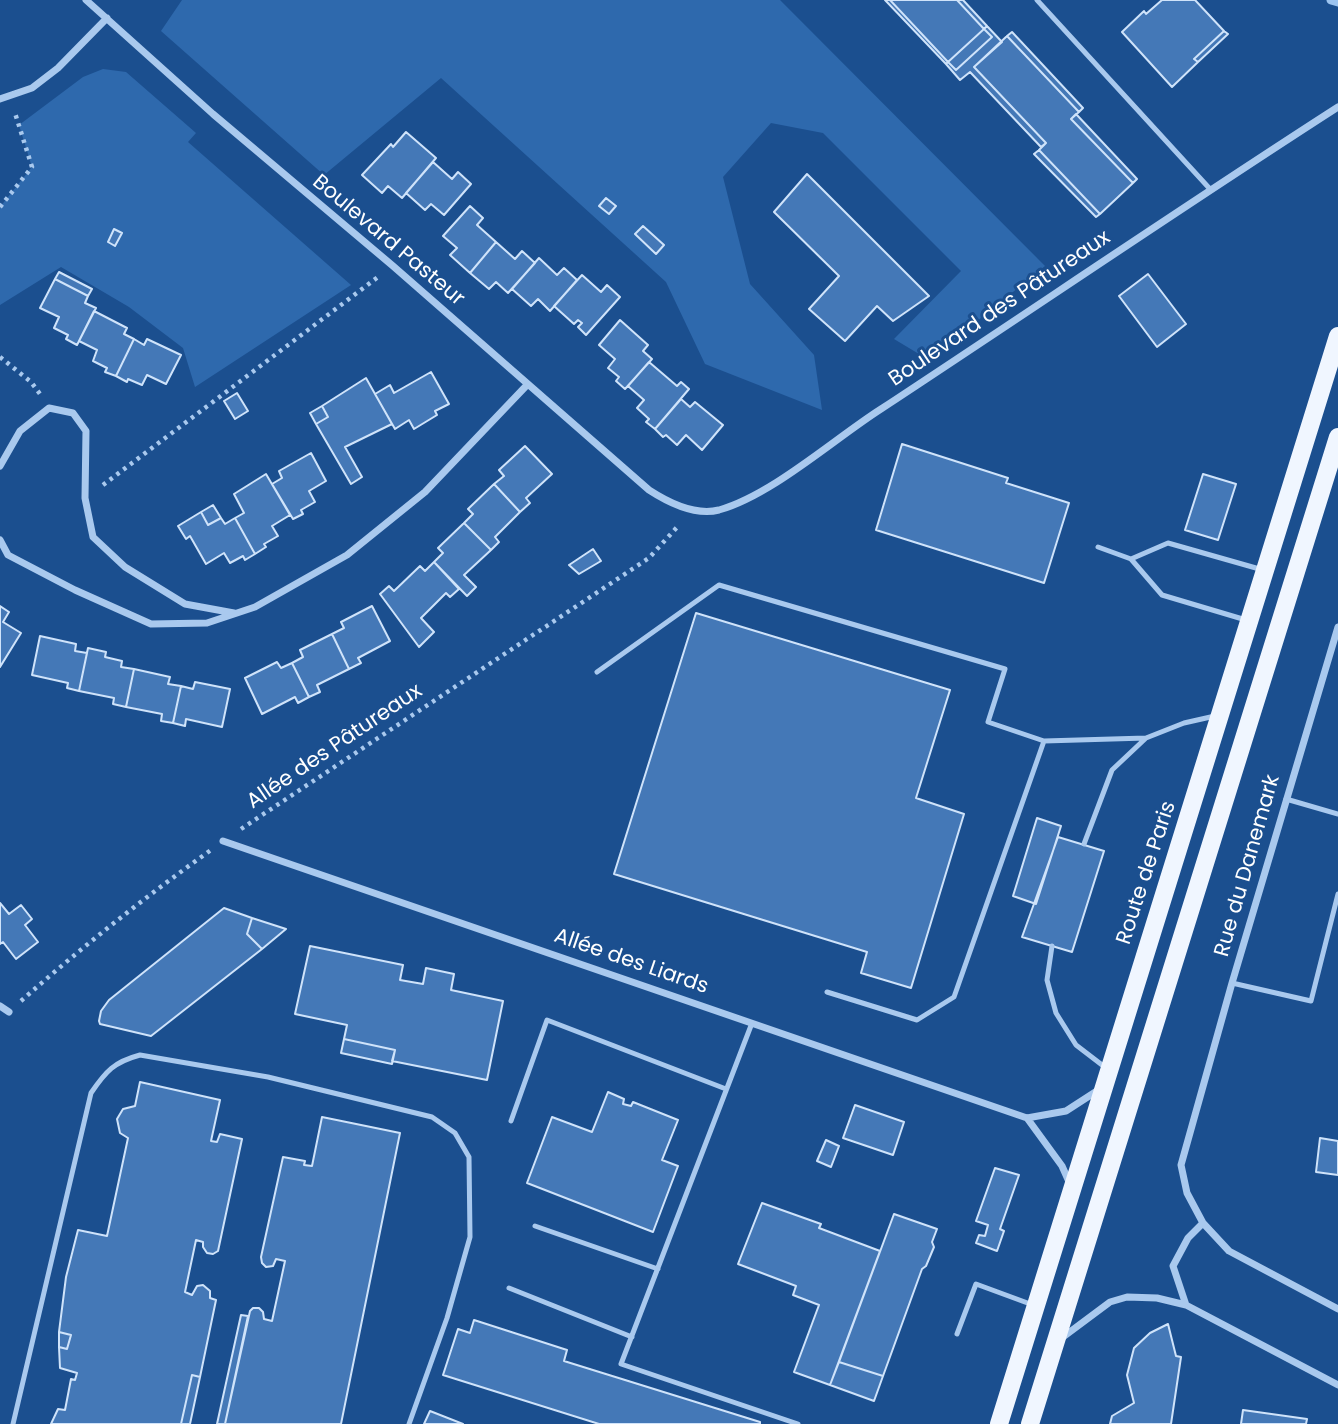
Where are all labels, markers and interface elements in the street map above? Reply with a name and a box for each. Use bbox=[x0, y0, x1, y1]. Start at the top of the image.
street label: Boulevard Pasteur bbox=[307, 170, 469, 312]
street label: Boulevard des Pâtureaux bbox=[885, 225, 1115, 393]
street label: Allée des Pâtureaux bbox=[243, 679, 427, 815]
street label: Rue du Danemark bbox=[1210, 772, 1286, 960]
street label: Route de Paris bbox=[1112, 798, 1182, 948]
street label: Allée des Liards bbox=[551, 924, 711, 1000]

